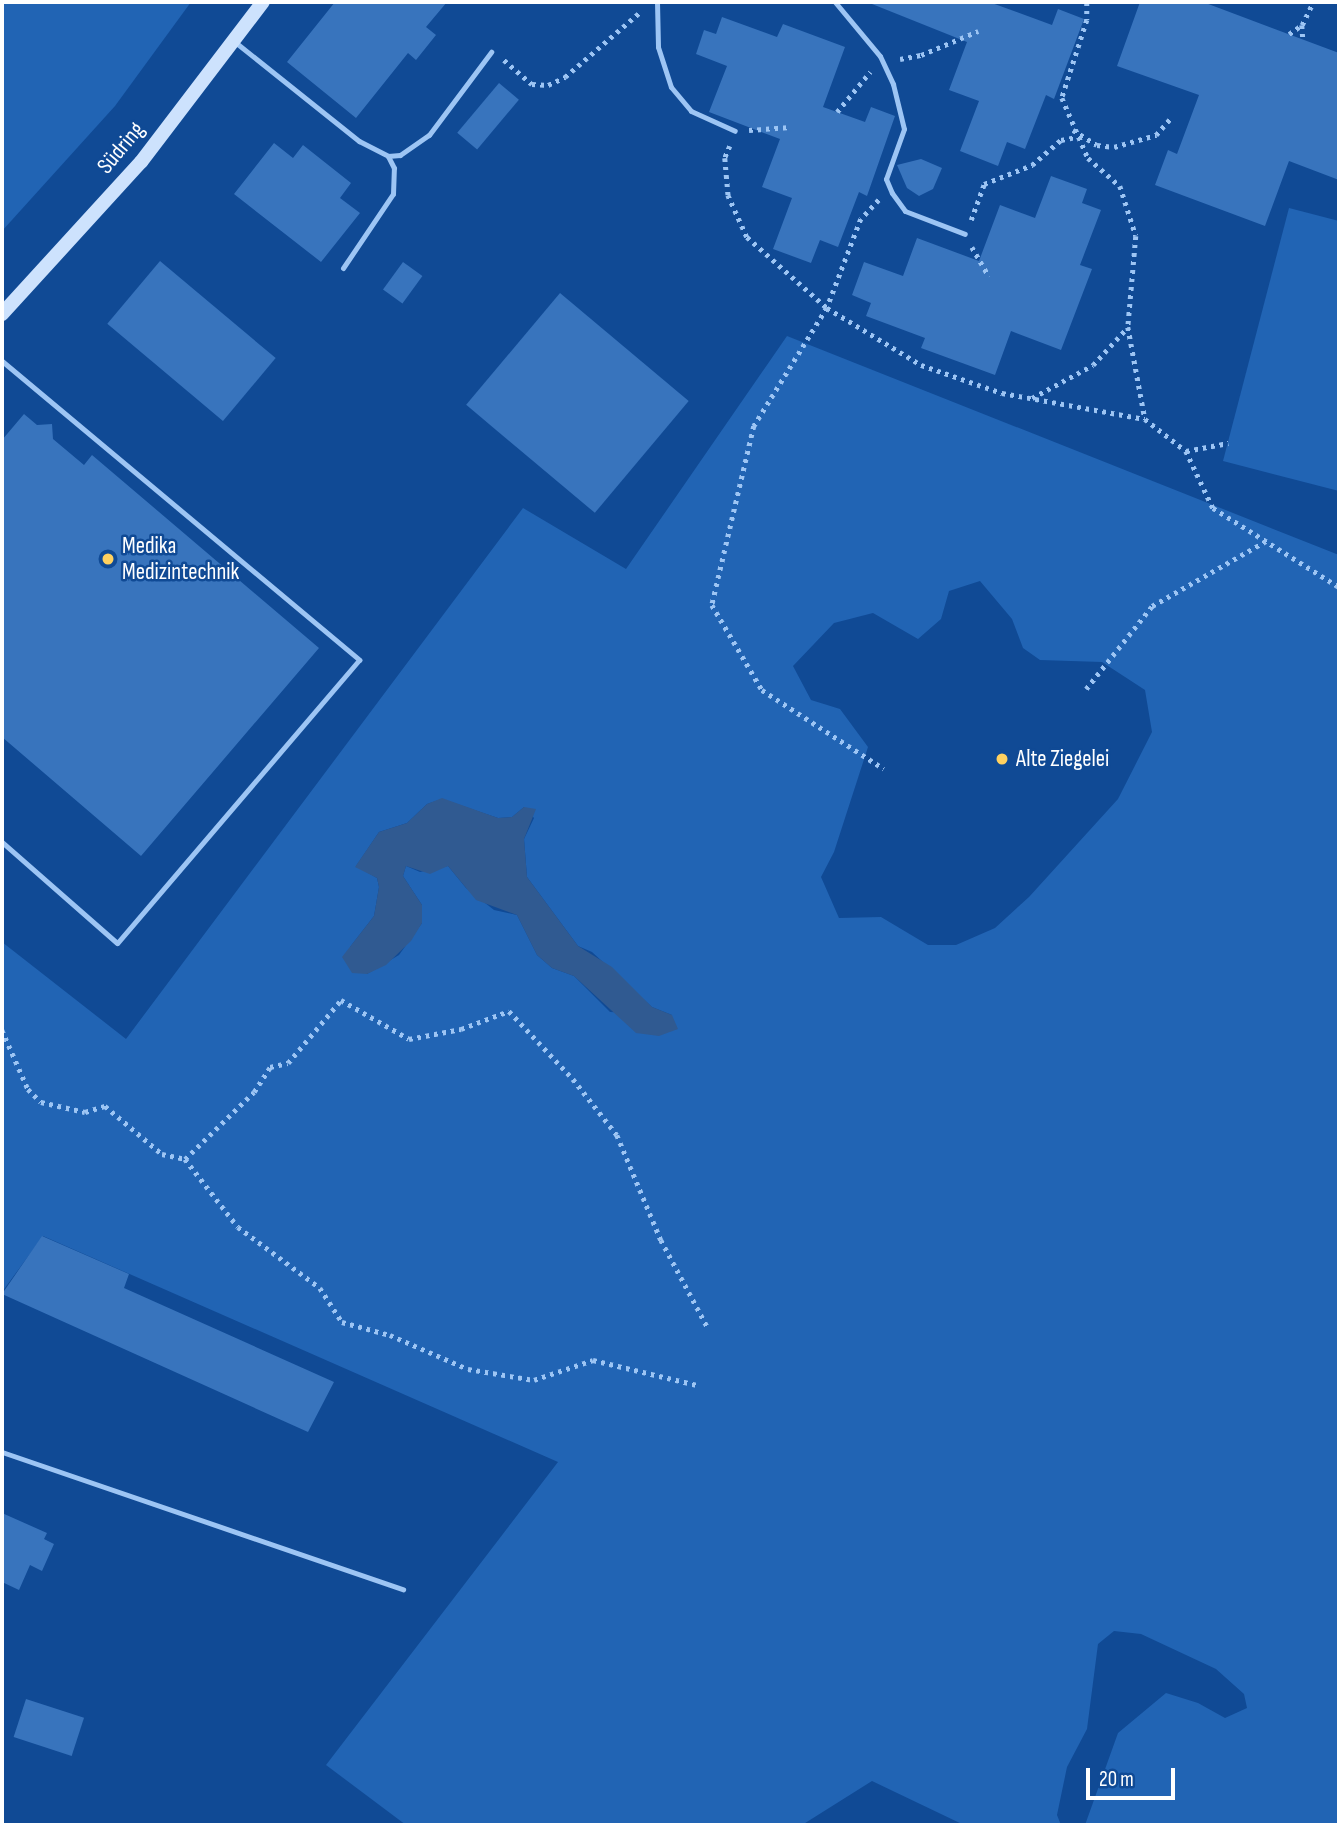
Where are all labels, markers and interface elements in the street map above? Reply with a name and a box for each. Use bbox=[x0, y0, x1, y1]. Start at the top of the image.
street label: Südring bbox=[91, 117, 151, 179]
place label: Medika Medizintechnik bbox=[122, 532, 239, 586]
marker: Medika Medizintechnik bbox=[100, 551, 116, 567]
place label: Alte Ziegelei bbox=[1016, 745, 1109, 773]
marker: Alte Ziegelei bbox=[994, 751, 1010, 767]
scale bar bbox=[1089, 1754, 1178, 1798]
text: 20 m bbox=[1099, 1767, 1134, 1792]

